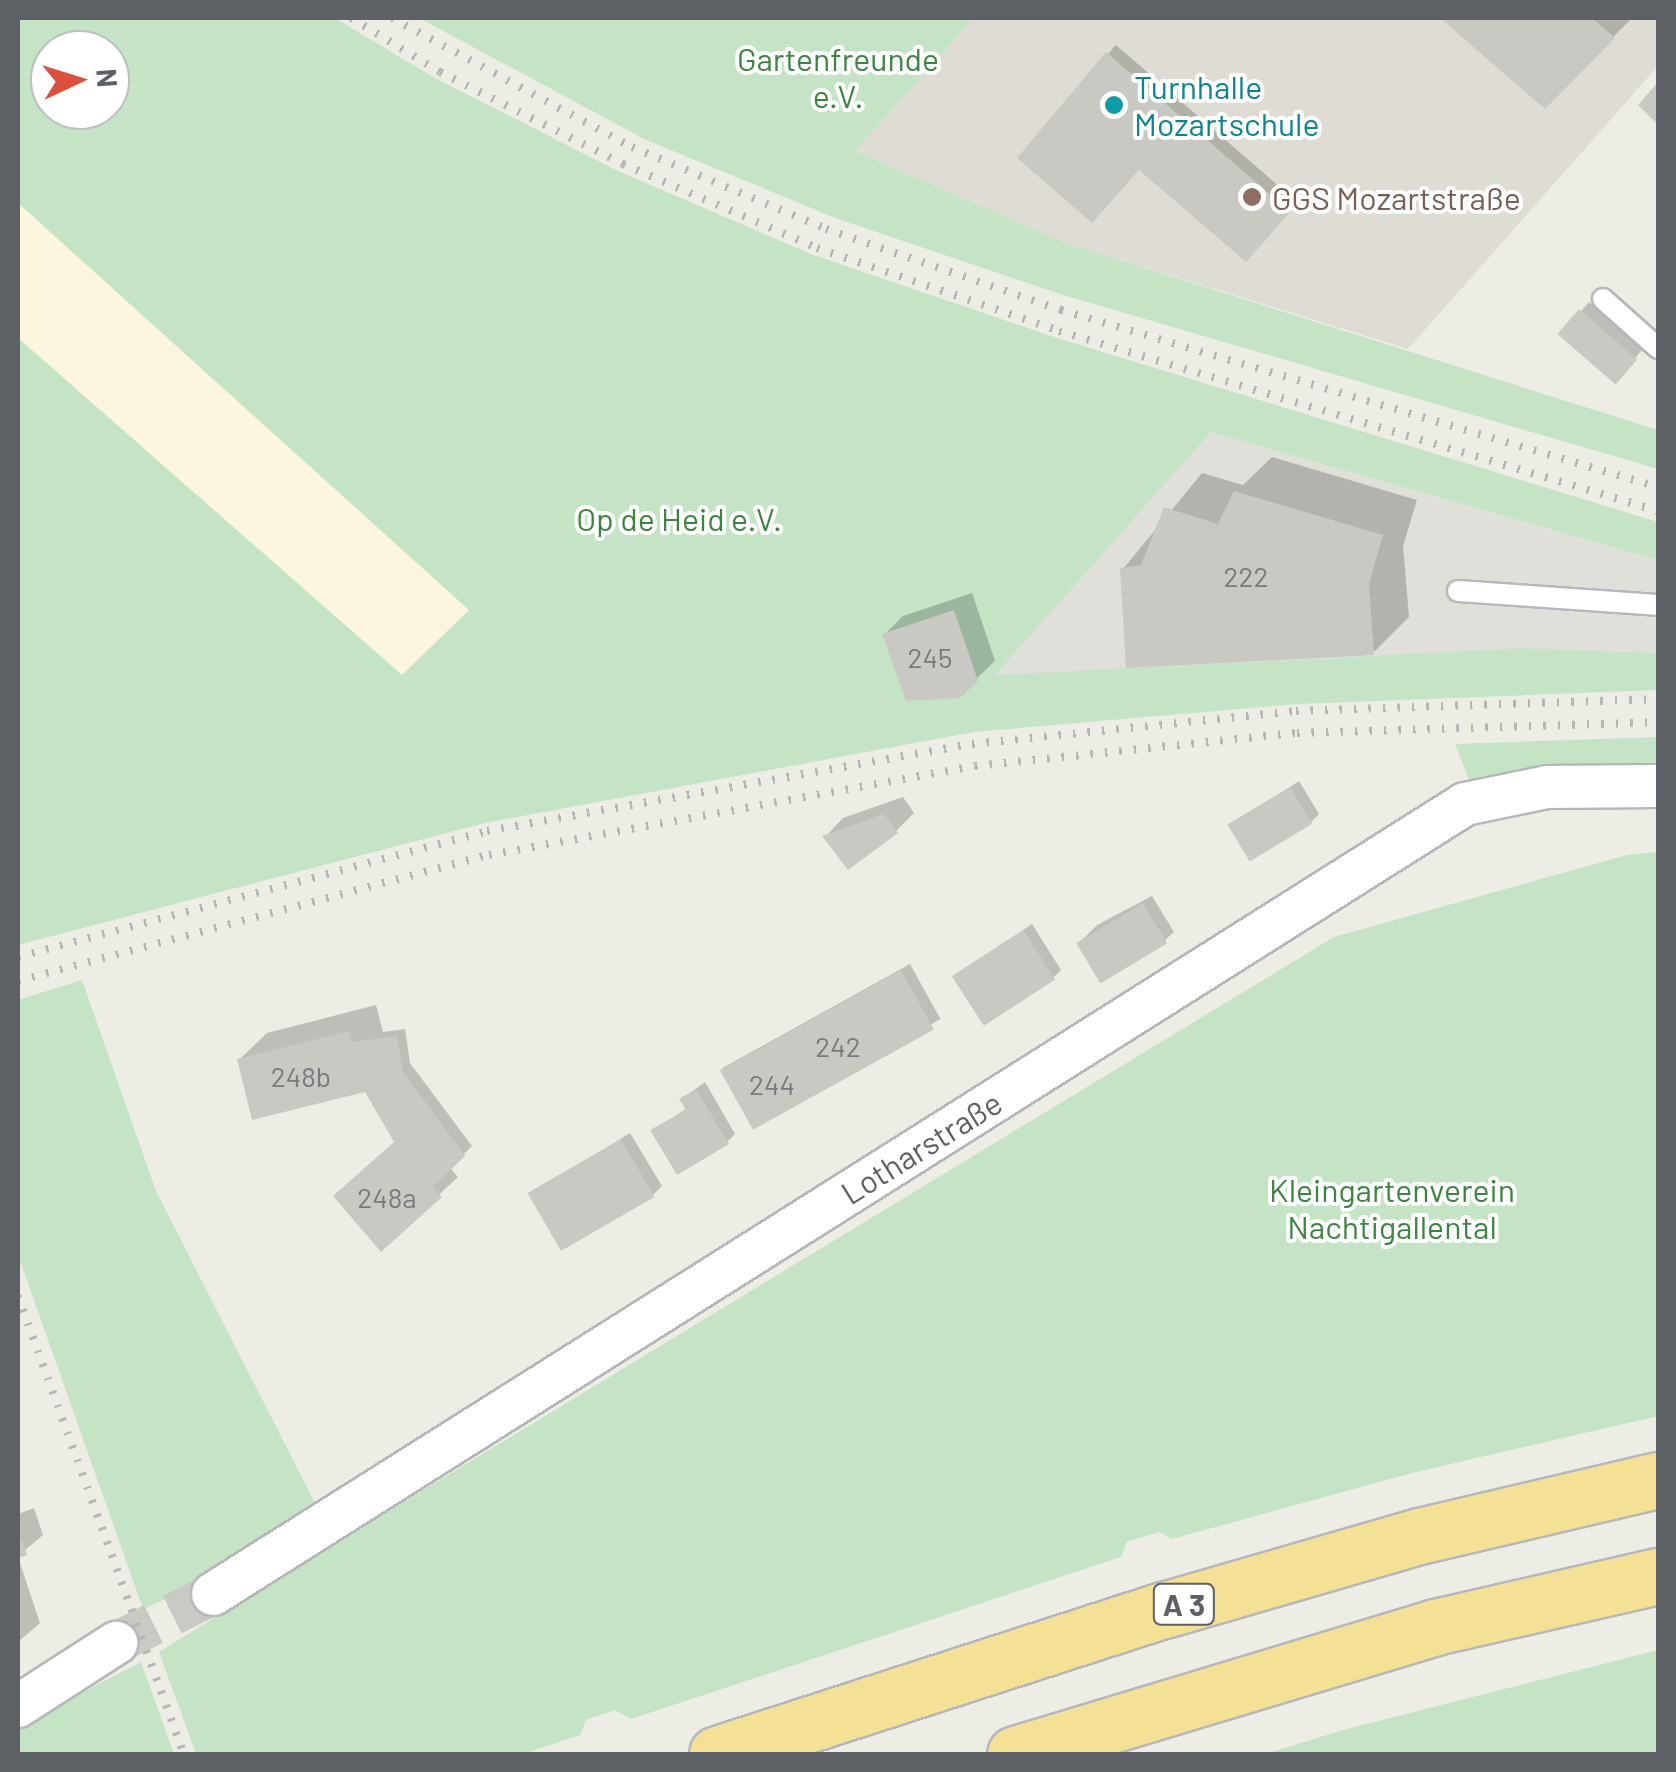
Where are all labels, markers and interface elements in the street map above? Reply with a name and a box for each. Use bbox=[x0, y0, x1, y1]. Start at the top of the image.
north arrow bbox=[30, 30, 130, 130]
park label: Gartenfreunde e.V. bbox=[737, 40, 939, 115]
text: N bbox=[90, 68, 126, 89]
place label: Turnhalle Mozartschule bbox=[1134, 68, 1320, 143]
marker: Turnhalle Mozartschule bbox=[1103, 94, 1125, 116]
place label: GGS Mozartstraße bbox=[1272, 178, 1521, 216]
marker: GGS Mozartstraße bbox=[1241, 186, 1263, 208]
park label: Op de Heid e.V. bbox=[576, 499, 782, 537]
house number: 222 bbox=[1223, 559, 1269, 593]
house number: 245 bbox=[908, 640, 952, 674]
house number: 242 bbox=[815, 1029, 861, 1063]
house number: 248b bbox=[271, 1059, 331, 1093]
house number: 244 bbox=[749, 1067, 795, 1101]
street label: Lotharstraße bbox=[834, 1082, 1008, 1212]
park label: Kleingartenverein Nachtigallental bbox=[1269, 1171, 1515, 1246]
house number: 248a bbox=[357, 1180, 417, 1214]
road number: A 3 bbox=[1152, 1579, 1216, 1629]

